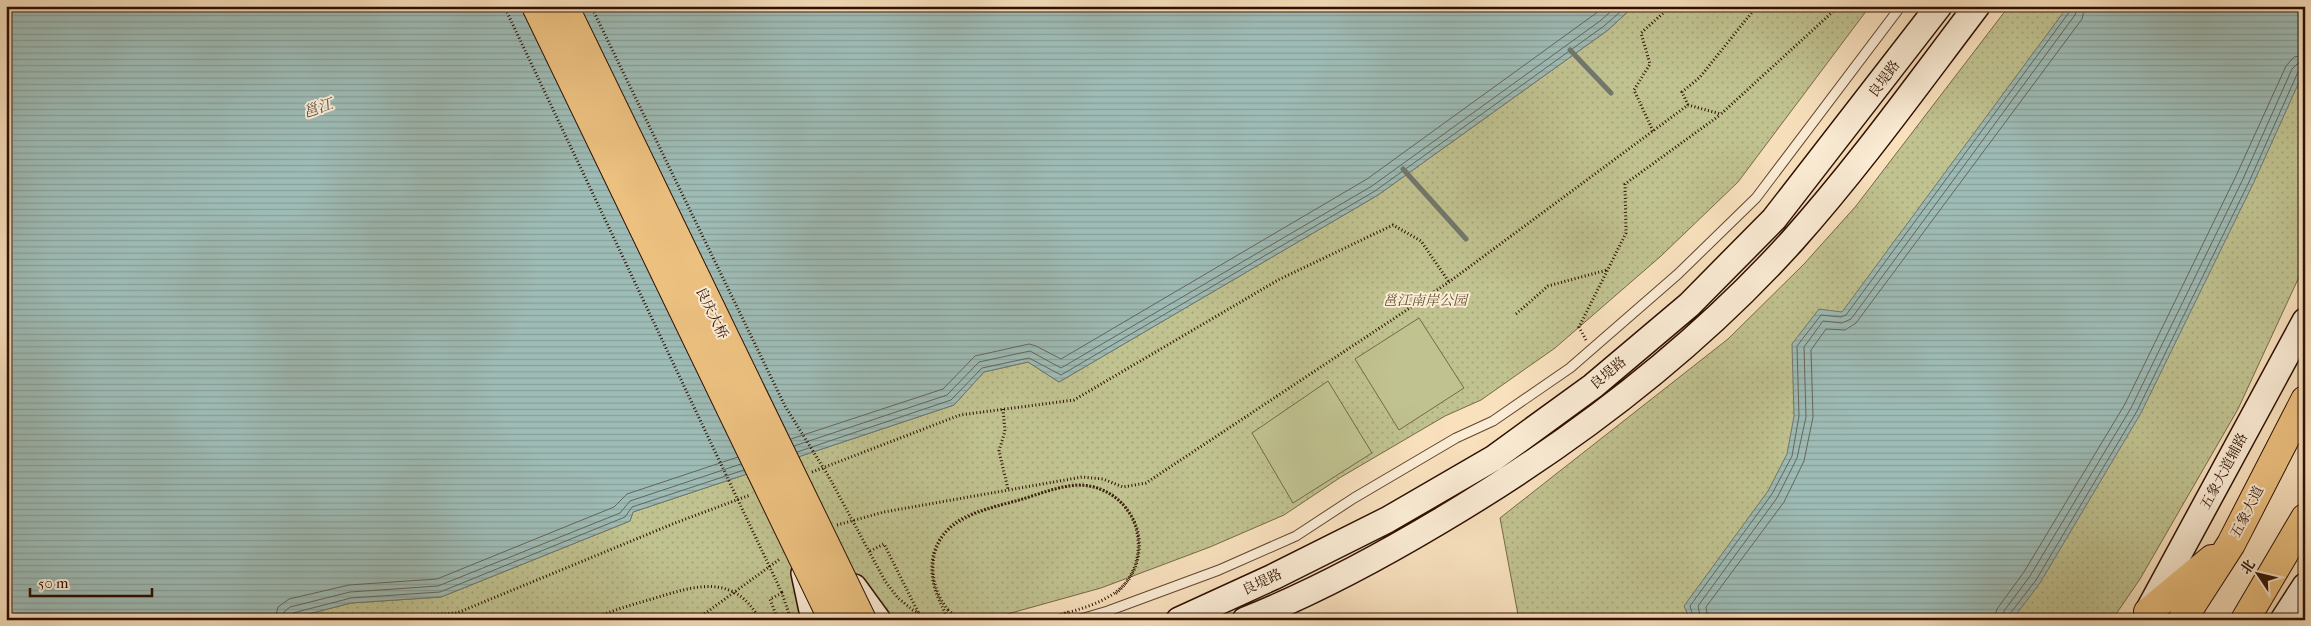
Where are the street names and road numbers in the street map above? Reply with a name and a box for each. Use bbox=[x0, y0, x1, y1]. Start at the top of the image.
street label: 良堤路 bbox=[1865, 57, 1903, 101]
street label: 良庆大桥 bbox=[692, 284, 732, 342]
street label: 良堤路 bbox=[1586, 353, 1630, 393]
street label: 五象大道辅路 bbox=[2197, 430, 2251, 512]
street label: 五象大道 bbox=[2227, 483, 2267, 541]
street label: 良堤路 bbox=[1239, 565, 1285, 599]

